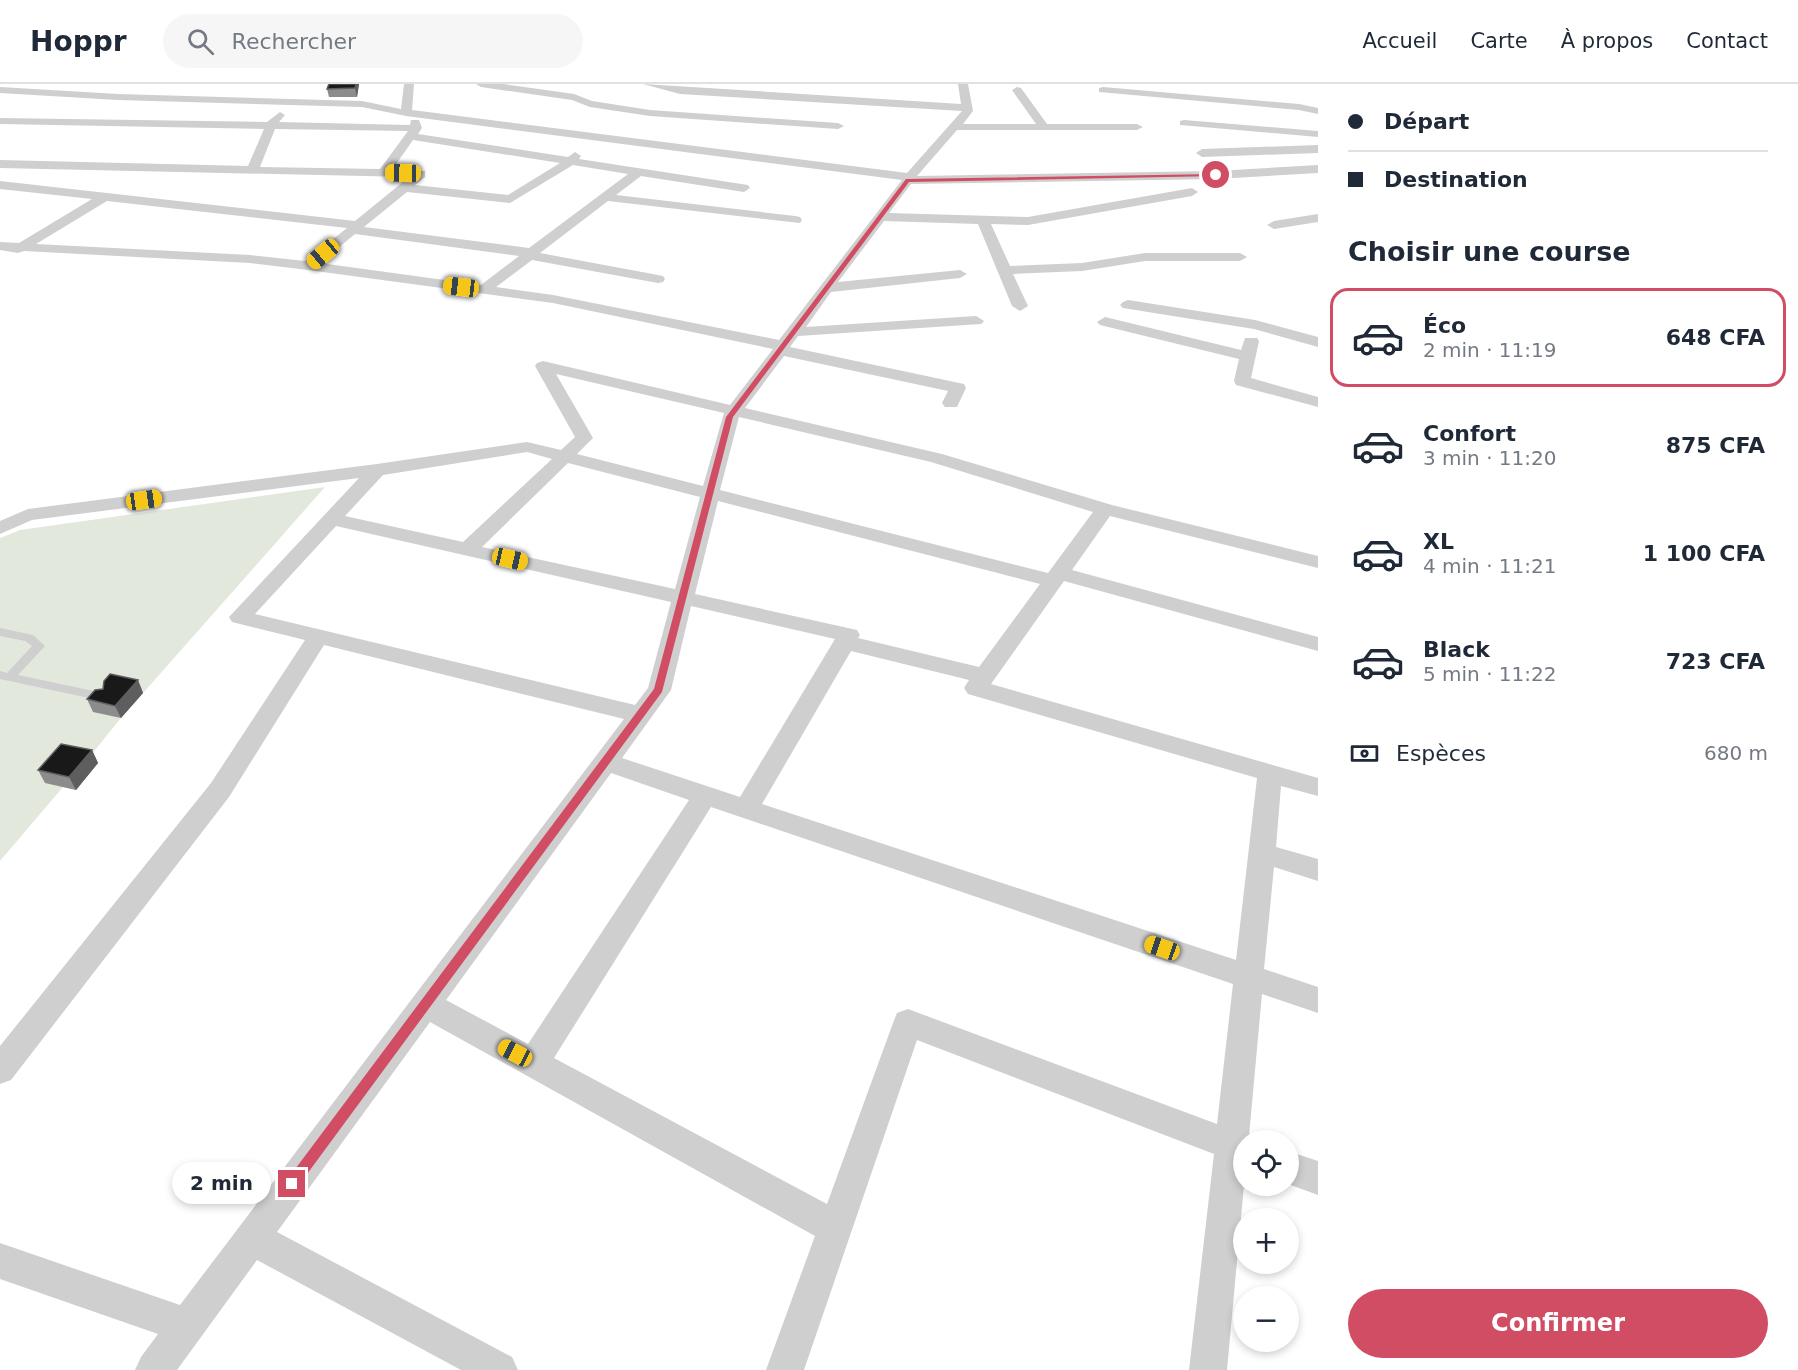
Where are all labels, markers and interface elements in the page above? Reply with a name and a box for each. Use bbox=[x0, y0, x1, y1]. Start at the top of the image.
search box bbox=[163, 14, 583, 68]
text: Hoppr bbox=[30, 25, 127, 58]
icon: search bbox=[184, 25, 217, 58]
text: Rechercher bbox=[232, 29, 356, 54]
text: Accueil bbox=[1362, 29, 1437, 53]
text: Carte bbox=[1470, 29, 1528, 53]
text: À propos bbox=[1561, 29, 1653, 53]
text: Contact bbox=[1686, 29, 1768, 53]
text: Départ bbox=[1384, 109, 1469, 134]
route start bbox=[1202, 161, 1229, 188]
car bbox=[385, 164, 421, 182]
text: Destination bbox=[1384, 167, 1528, 192]
car bbox=[303, 236, 343, 272]
text: Choisir une course bbox=[1348, 236, 1631, 267]
car bbox=[442, 276, 480, 298]
icon: car bbox=[1351, 311, 1405, 365]
text: Éco bbox=[1423, 313, 1466, 338]
text: 648 CFA bbox=[1666, 325, 1765, 350]
text: 2 min · 11:19 bbox=[1423, 338, 1557, 362]
icon: car bbox=[1351, 419, 1405, 473]
text: Confort bbox=[1423, 421, 1516, 446]
text: 875 CFA bbox=[1666, 433, 1765, 458]
text: 3 min · 11:20 bbox=[1423, 446, 1557, 470]
car bbox=[125, 489, 163, 511]
icon: car bbox=[1351, 527, 1405, 581]
text: XL bbox=[1423, 529, 1454, 554]
text: 1 100 CFA bbox=[1643, 541, 1765, 566]
car bbox=[490, 546, 530, 572]
text: 4 min · 11:21 bbox=[1423, 554, 1557, 578]
icon: car bbox=[1351, 635, 1405, 689]
text: Black bbox=[1423, 637, 1490, 662]
text: 723 CFA bbox=[1666, 649, 1765, 674]
text: 5 min · 11:22 bbox=[1423, 662, 1557, 686]
icon: cash bbox=[1348, 737, 1381, 770]
text: Espèces bbox=[1396, 741, 1486, 766]
text: 680 m bbox=[1704, 741, 1768, 765]
car bbox=[1142, 934, 1182, 962]
car bbox=[495, 1037, 535, 1069]
map controls bbox=[1233, 1130, 1299, 1352]
button: locate bbox=[1233, 1130, 1299, 1196]
callout: 2 min bbox=[172, 1163, 271, 1205]
route end bbox=[278, 1170, 305, 1197]
text: 2 min bbox=[190, 1171, 253, 1195]
button: + bbox=[1233, 1208, 1299, 1274]
button: − bbox=[1233, 1286, 1299, 1352]
button: Confirmer bbox=[1348, 1289, 1768, 1358]

